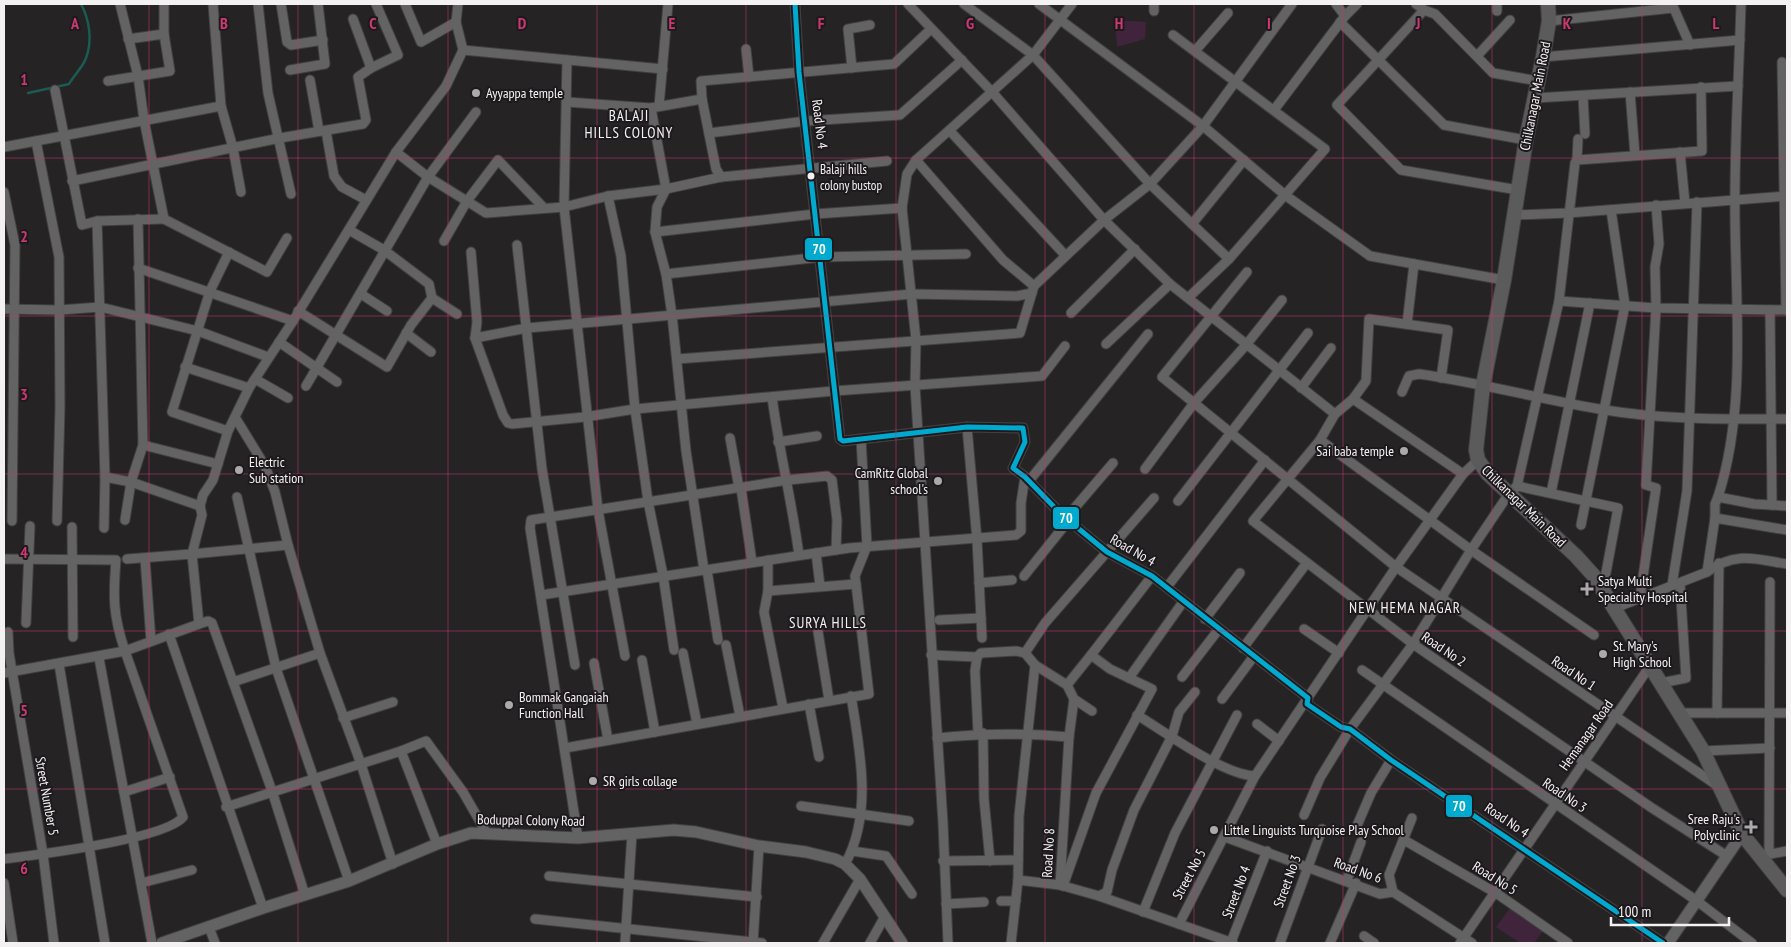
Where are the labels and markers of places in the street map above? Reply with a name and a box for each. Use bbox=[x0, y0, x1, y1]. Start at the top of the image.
place label: Ayyappa temple bbox=[486, 84, 563, 102]
marker: Ayyappa temple bbox=[470, 87, 482, 99]
place label: Balaji hills colony bustop bbox=[820, 161, 882, 194]
marker: Balaji hills colony bustop bbox=[806, 171, 816, 181]
place label: Sai baba temple bbox=[1316, 442, 1394, 460]
marker: Sai baba temple bbox=[1398, 445, 1410, 457]
place label: Electric Sub station bbox=[249, 453, 303, 487]
marker: Electric Sub station bbox=[233, 464, 245, 476]
place label: CamRitz Global school's bbox=[855, 464, 929, 498]
marker: CamRitz Global school's bbox=[932, 475, 944, 487]
place label: Satya Multi Speciality Hospital bbox=[1598, 572, 1688, 606]
marker: Satya Multi Speciality Hospital bbox=[1580, 582, 1594, 596]
place label: St. Mary's High School bbox=[1613, 637, 1672, 671]
marker: St. Mary's High School bbox=[1597, 648, 1609, 660]
place label: Bommak Gangaiah Function Hall bbox=[519, 688, 609, 722]
marker: Bommak Gangaiah Function Hall bbox=[503, 699, 515, 711]
place label: SR girls collage bbox=[603, 772, 678, 790]
marker: SR girls collage bbox=[587, 775, 599, 787]
place label: Sree Raju's Polyclinic bbox=[1688, 810, 1740, 844]
marker: Sree Raju's Polyclinic bbox=[1744, 820, 1758, 834]
place label: Little Linguists Turquoise Play School bbox=[1224, 821, 1405, 839]
marker: Little Linguists Turquoise Play School bbox=[1208, 824, 1220, 836]

